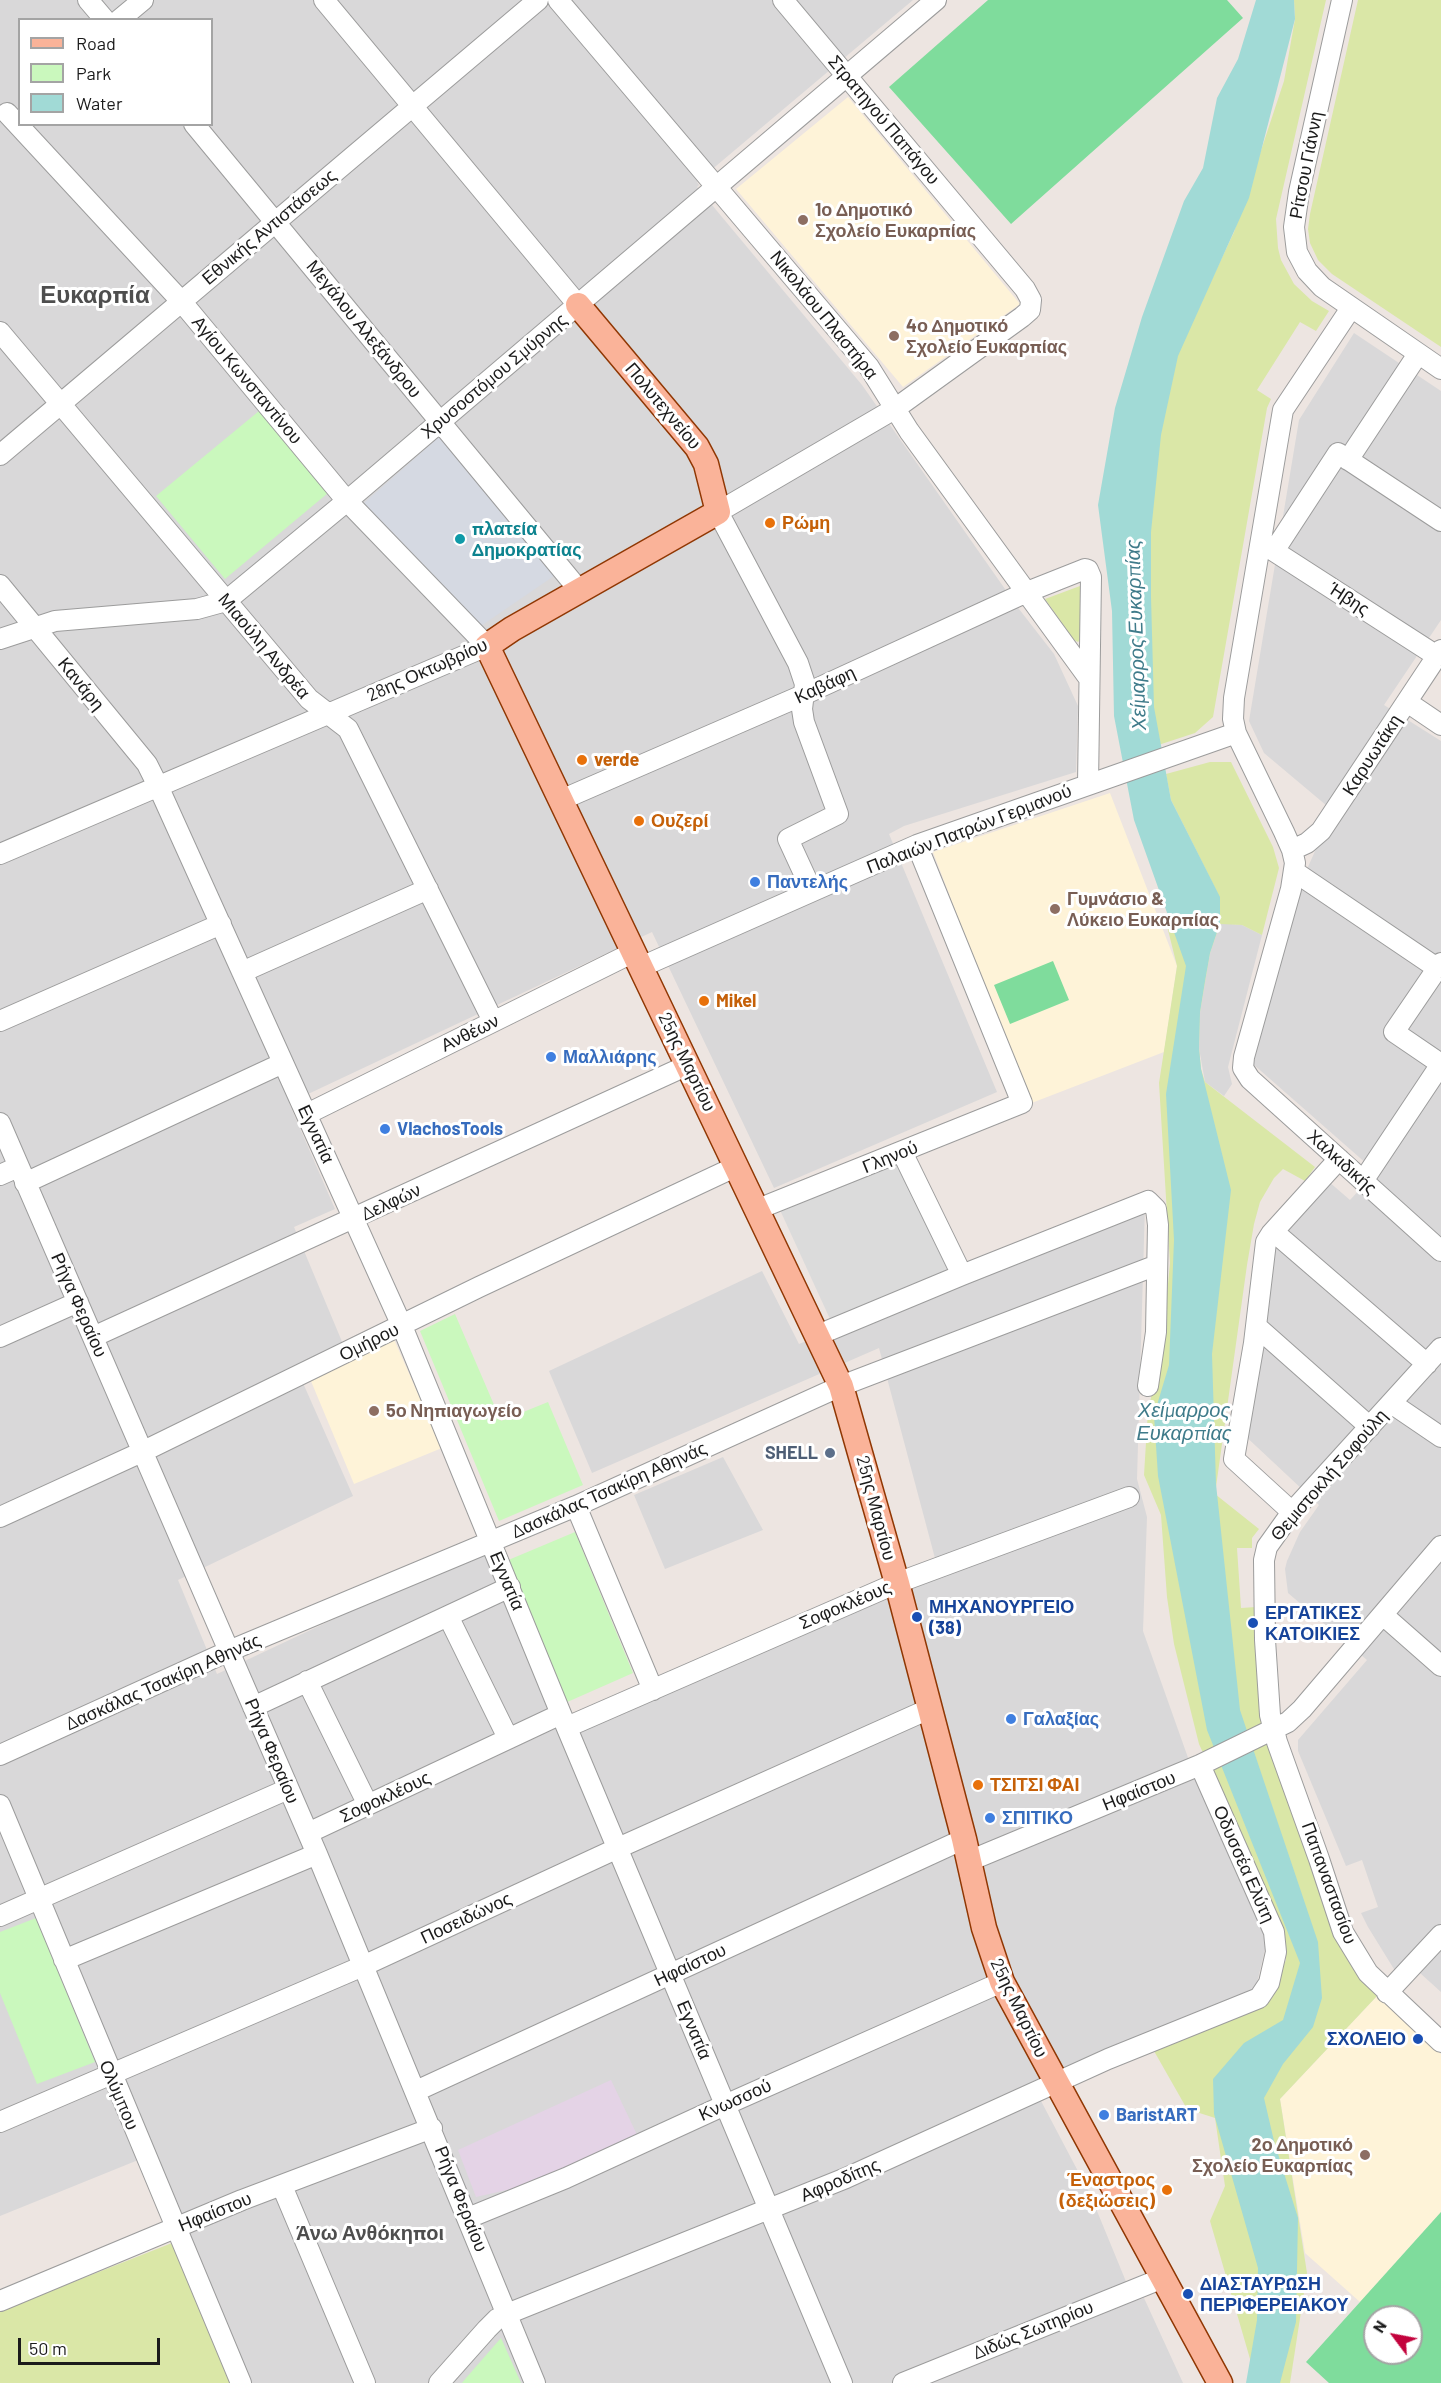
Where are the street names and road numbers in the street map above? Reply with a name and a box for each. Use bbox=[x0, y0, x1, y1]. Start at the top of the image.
street label: Στρατηγού Παπάγου bbox=[824, 51, 944, 189]
street label: Ρίτσου Γιάννη bbox=[1285, 109, 1327, 221]
street label: Εθνικής Αντιστάσεως bbox=[198, 165, 340, 289]
street label: Νικολάου Πλαστήρα bbox=[766, 246, 882, 384]
street label: Μεγάλου Αλεξάνδρου bbox=[302, 256, 426, 402]
street label: Χρυσοστόμου Σμύρνης bbox=[417, 309, 571, 443]
street label: Αγίου Κωνσταντίνου bbox=[187, 312, 307, 448]
street label: Πολυτεχνείου bbox=[620, 358, 706, 454]
street label: Ήβης bbox=[1325, 578, 1373, 620]
street label: Μιαούλη Ανδρέα bbox=[214, 589, 314, 703]
street label: 28ης Οκτωβρίου bbox=[363, 634, 491, 706]
street label: Κανάρη bbox=[53, 653, 109, 715]
street label: Καβάφη bbox=[791, 662, 859, 708]
street label: Καρυωτάκη bbox=[1338, 710, 1406, 800]
street label: Παλαιών Πατρών Γερμανού bbox=[863, 780, 1075, 878]
street label: 25ης Μαρτίου bbox=[654, 1009, 720, 1115]
street label: Ανθέων bbox=[438, 1010, 502, 1056]
street label: Εγνατία bbox=[293, 1101, 339, 1167]
street label: Χαλκιδικής bbox=[1303, 1125, 1381, 1199]
street label: Γληνού bbox=[859, 1136, 921, 1178]
street label: Δελφών bbox=[358, 1179, 424, 1225]
street label: Ρήγα Φεραίου bbox=[46, 1249, 112, 1361]
street label: Ομήρου bbox=[336, 1318, 402, 1366]
street label: Θεμιστοκλή Σοφούλη bbox=[1266, 1405, 1392, 1545]
street label: Δασκάλας Τσακίρη Αθηνάς bbox=[508, 1437, 710, 1543]
street label: 25ης Μαρτίου bbox=[852, 1453, 900, 1563]
street label: Εγνατία bbox=[485, 1548, 529, 1614]
street label: Σοφοκλέους bbox=[796, 1576, 894, 1634]
street label: Δασκάλας Τσακίρη Αθηνάς bbox=[62, 1629, 264, 1735]
street label: Ρήγα Φεραίου bbox=[240, 1695, 304, 1807]
street label: Σοφοκλέους bbox=[336, 1767, 434, 1827]
street label: Ηφαίστου bbox=[1099, 1767, 1179, 1815]
street label: Οδυσσέα Ελύτη bbox=[1209, 1802, 1279, 1926]
street label: Παπαναστασίου bbox=[1297, 1819, 1361, 1947]
street label: Ποσειδώνος bbox=[417, 1888, 515, 1948]
street label: Ηφαίστου bbox=[651, 1939, 729, 1991]
street label: 25ης Μαρτίου bbox=[986, 1955, 1052, 2061]
street label: Εγνατία bbox=[672, 1997, 716, 2063]
street label: Ολύμπου bbox=[95, 2057, 143, 2133]
street label: Κνωσσού bbox=[695, 2074, 775, 2126]
street label: Ρήγα Φεραίου bbox=[430, 2143, 492, 2255]
street label: Αφροδίτης bbox=[797, 2154, 883, 2206]
street label: Ηφαίστου bbox=[175, 2188, 255, 2236]
street label: Διδώς Σωτηρίου bbox=[970, 2296, 1096, 2364]

